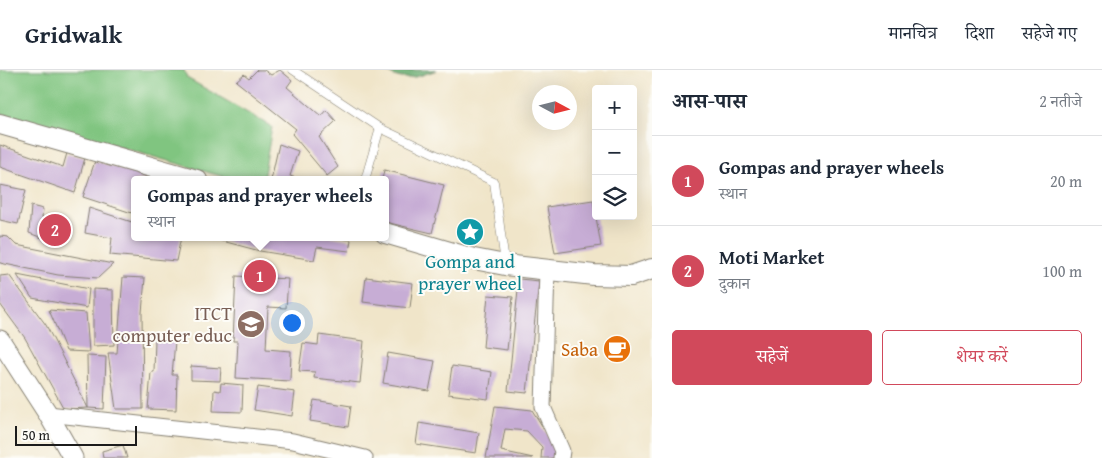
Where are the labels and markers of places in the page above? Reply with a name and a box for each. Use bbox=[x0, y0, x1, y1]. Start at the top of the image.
pin: 2 bbox=[39, 211, 71, 249]
place icon: Gompa and prayer wheel bbox=[455, 217, 485, 247]
place label: Gompa and prayer wheel bbox=[418, 247, 522, 297]
pin: 1 bbox=[244, 257, 276, 295]
place label: ITCT computer educ bbox=[112, 299, 232, 349]
school or university icon: ITCT computer educ bbox=[236, 309, 266, 339]
cafe icon: Saba bbox=[602, 334, 632, 364]
place label: Saba bbox=[561, 335, 598, 363]

